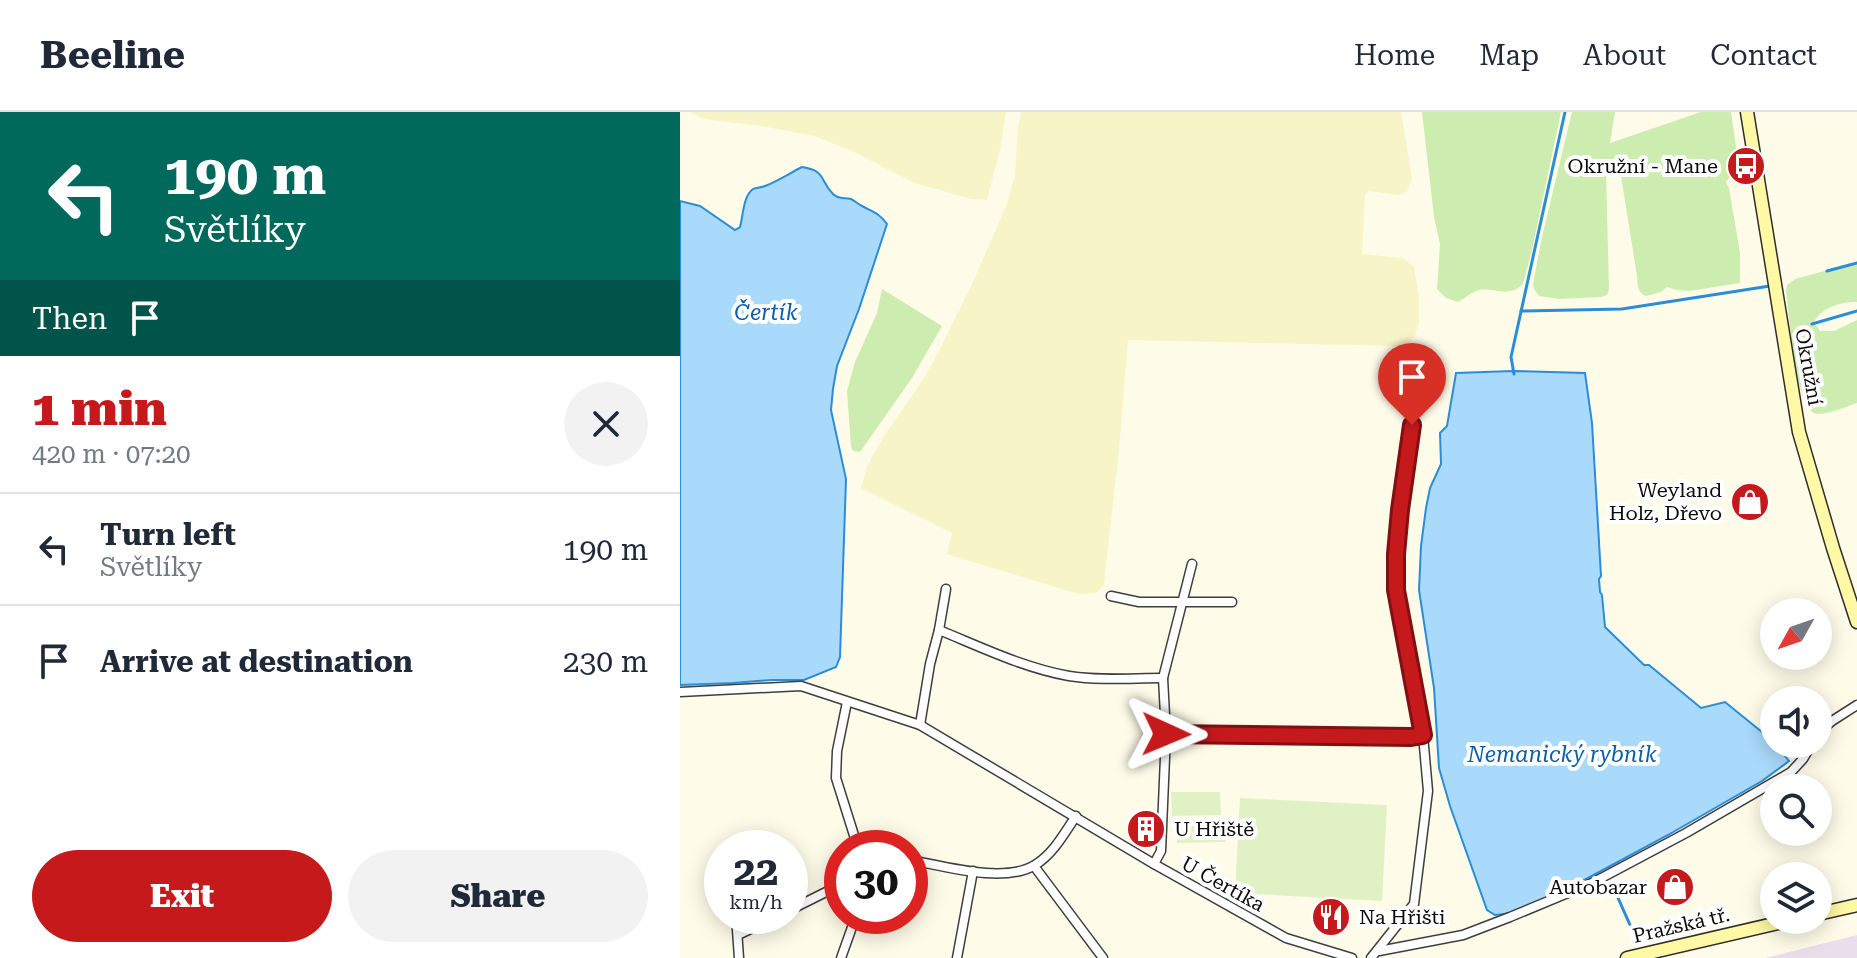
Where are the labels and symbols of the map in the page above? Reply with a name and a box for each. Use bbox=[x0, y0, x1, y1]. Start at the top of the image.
bus stop icon: Okružní - Mane bbox=[1725, 145, 1767, 187]
place label: Okružní - Mane bbox=[1568, 154, 1718, 178]
water label: Čertík bbox=[734, 299, 798, 325]
street label: Okružní bbox=[1790, 327, 1828, 407]
pin bbox=[1378, 343, 1446, 425]
place label: Weyland Holz, Dřevo bbox=[1609, 478, 1722, 525]
shop icon: Weyland Holz, Dřevo bbox=[1729, 481, 1771, 523]
north arrow bbox=[1760, 598, 1832, 670]
position arrow bbox=[1124, 692, 1208, 776]
water label: Nemanický rybník bbox=[1466, 742, 1657, 767]
building icon: U Hřiště bbox=[1125, 808, 1167, 850]
place label: U Hřiště bbox=[1174, 817, 1254, 841]
speed limit sign: 30 bbox=[824, 830, 928, 934]
street label: U Čertíka bbox=[1177, 851, 1269, 917]
shop icon: Autobazar bbox=[1654, 866, 1696, 908]
place label: Autobazar bbox=[1549, 875, 1647, 899]
restaurant icon: Na Hřišti bbox=[1310, 896, 1352, 938]
street label: Pražská tř. bbox=[1630, 902, 1732, 948]
place label: Na Hřišti bbox=[1359, 905, 1445, 929]

